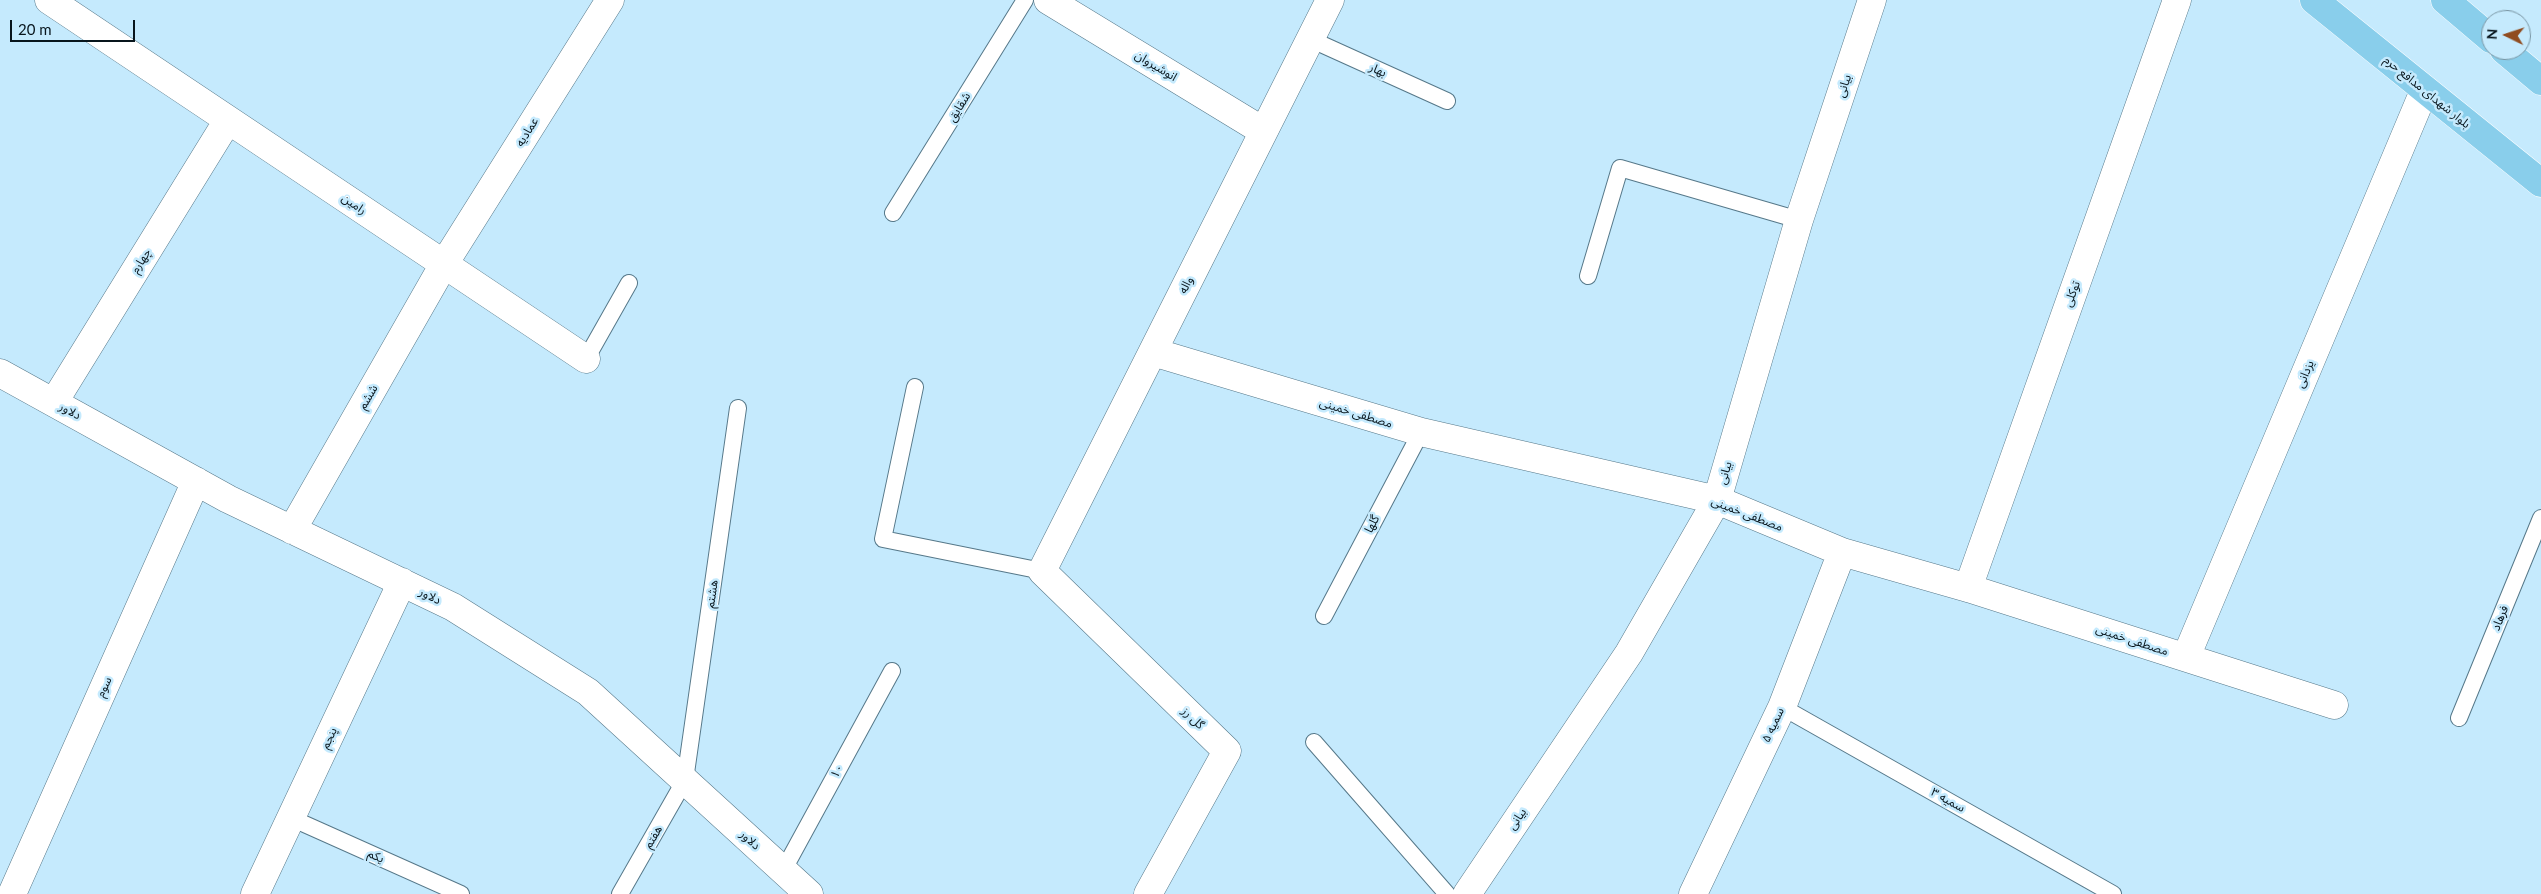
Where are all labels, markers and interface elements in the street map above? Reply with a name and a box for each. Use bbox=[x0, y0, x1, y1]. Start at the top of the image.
scale bar bbox=[12, 10, 138, 42]
north arrow bbox=[2481, 10, 2531, 60]
text: 20 m bbox=[18, 20, 52, 38]
text: N bbox=[2483, 28, 2500, 40]
street label: انوشیروان bbox=[1132, 48, 1180, 84]
street label: بلوار شهدای مدافع حرم bbox=[2381, 53, 2473, 131]
street label: بهار bbox=[1367, 60, 1389, 80]
street label: بیانی bbox=[1834, 73, 1854, 99]
street label: شقایق bbox=[944, 90, 974, 124]
street label: عمادیه bbox=[513, 115, 541, 149]
street label: رامین bbox=[339, 191, 369, 217]
street label: چهارم bbox=[128, 246, 154, 276]
street label: واله bbox=[1176, 274, 1196, 296]
street label: توکلی bbox=[2061, 279, 2083, 309]
street label: یزدانی bbox=[2293, 358, 2317, 390]
street label: ششم bbox=[355, 382, 381, 412]
street label: مصطفی خمینی bbox=[1318, 395, 1394, 431]
street label: دلاور bbox=[57, 399, 83, 423]
street label: بیانی bbox=[1715, 460, 1735, 486]
street label: مصطفی خمینی bbox=[1709, 494, 1785, 534]
street label: گلها bbox=[1361, 513, 1383, 535]
street label: هشتم bbox=[703, 579, 721, 609]
street label: دلاور bbox=[417, 585, 443, 607]
street label: فرهاد bbox=[2489, 603, 2511, 633]
street label: مصطفی خمینی bbox=[2094, 621, 2170, 659]
street label: سوم bbox=[93, 675, 115, 699]
street label: گل رز bbox=[1179, 704, 1207, 732]
street label: سمیه ۵ bbox=[1759, 705, 1787, 745]
street label: پنجم bbox=[318, 725, 340, 751]
street label: ۱۰ bbox=[827, 762, 847, 780]
street label: سمیه ۳ bbox=[1929, 785, 1967, 815]
street label: بیانی bbox=[1505, 805, 1529, 833]
street label: هفتم bbox=[641, 823, 665, 851]
street label: دلاور bbox=[737, 827, 763, 853]
street label: یکم bbox=[366, 846, 386, 866]

